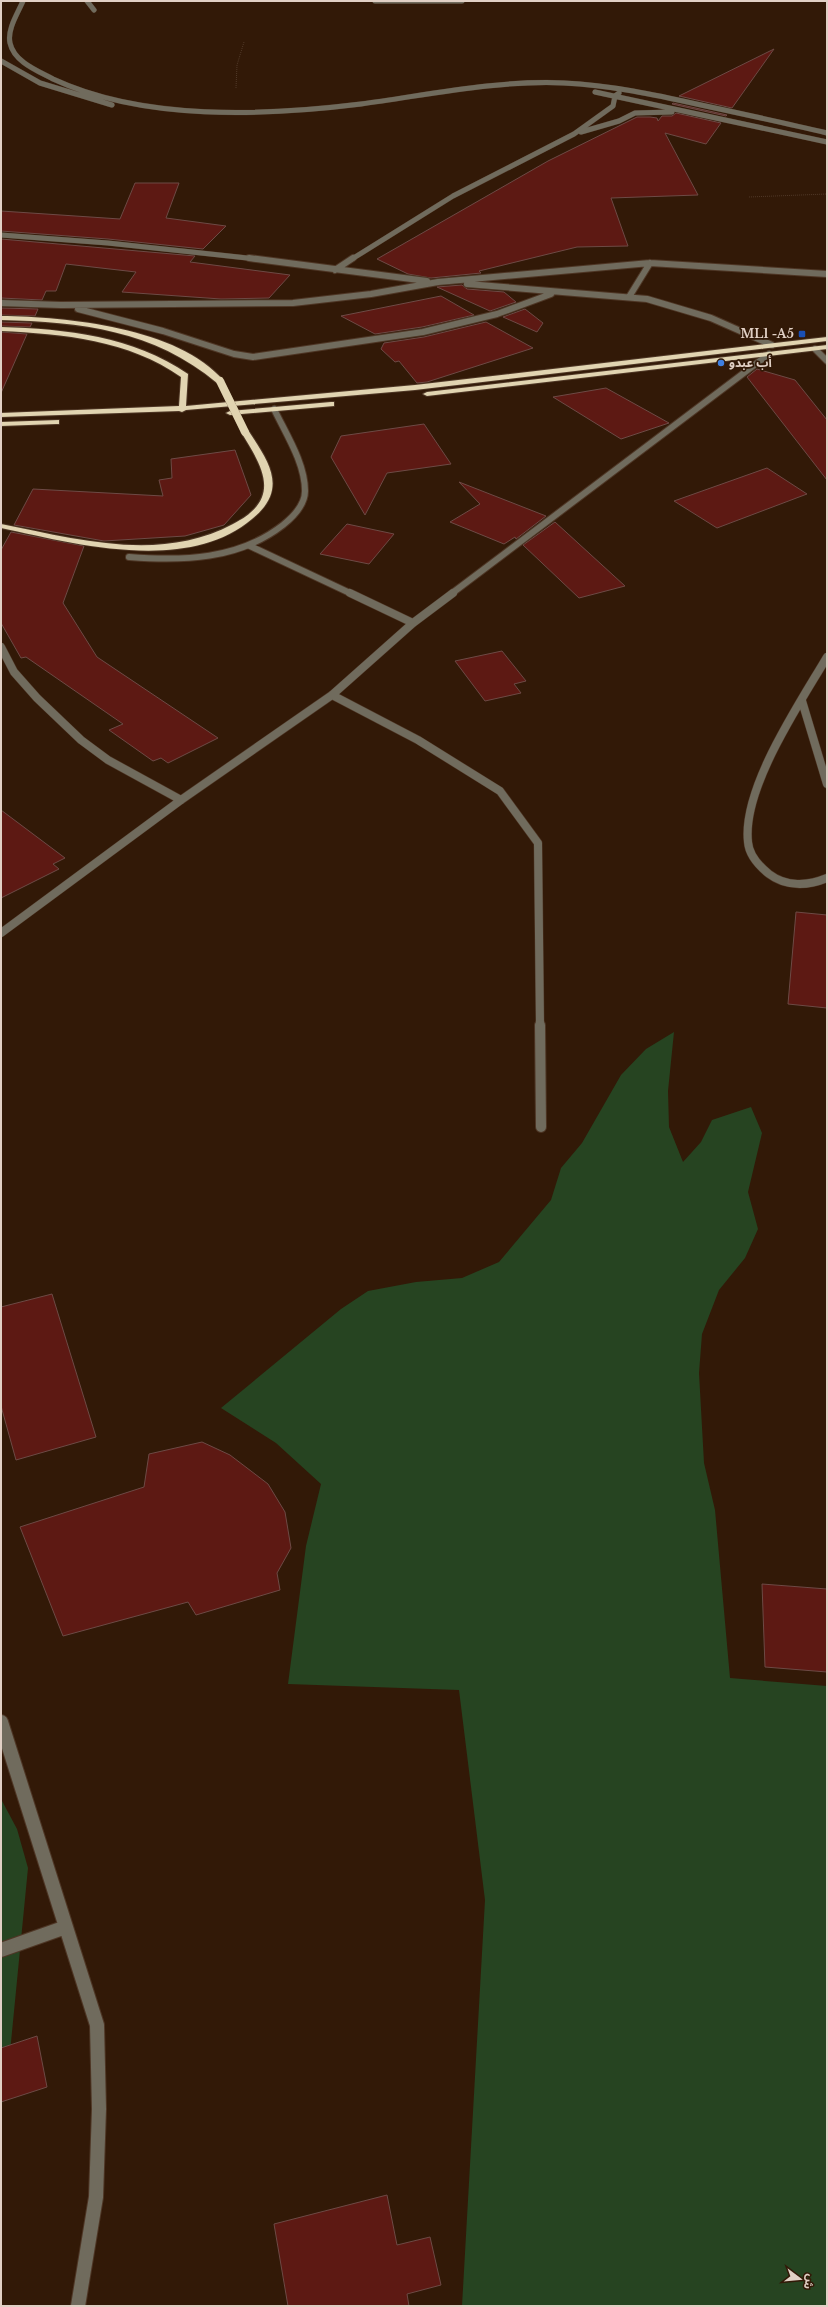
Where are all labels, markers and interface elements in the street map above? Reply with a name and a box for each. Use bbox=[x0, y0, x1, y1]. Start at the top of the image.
place label: ML1 -A5 bbox=[740, 326, 794, 341]
marker: ML1 -A5 bbox=[797, 329, 807, 339]
place label: أب عبدو bbox=[729, 355, 772, 370]
marker: أب عبدو bbox=[716, 358, 726, 368]
north arrow bbox=[780, 2259, 820, 2299]
text: ش bbox=[801, 2273, 818, 2291]

